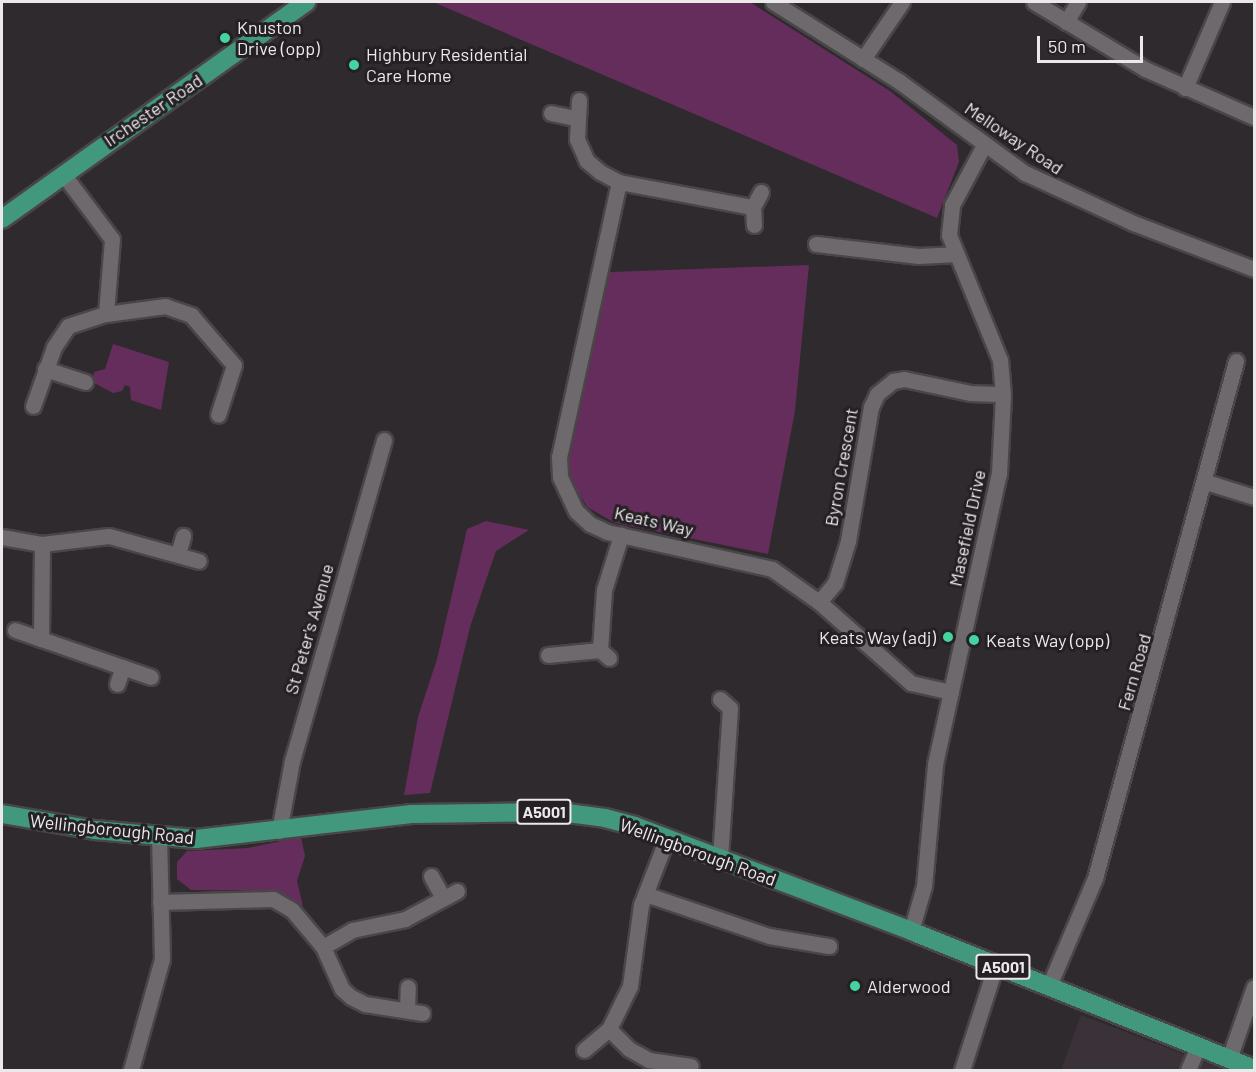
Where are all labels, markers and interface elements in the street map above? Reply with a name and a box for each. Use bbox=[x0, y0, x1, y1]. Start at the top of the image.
place label: Knuston Drive (opp) bbox=[237, 17, 320, 60]
scale bar bbox=[1040, 24, 1146, 62]
marker: Knuston Drive (opp) bbox=[218, 31, 232, 45]
text: 50 m bbox=[1048, 35, 1086, 57]
place label: Highbury Residential Care Home bbox=[366, 44, 527, 86]
marker: Highbury Residential Care Home bbox=[347, 58, 361, 72]
street label: Irchester Road bbox=[100, 69, 206, 151]
street label: Melloway Road bbox=[961, 97, 1067, 179]
street label: Byron Crescent bbox=[820, 406, 862, 528]
street label: Masefield Drive bbox=[944, 468, 990, 588]
street label: Keats Way bbox=[612, 501, 696, 541]
street label: St Peter's Avenue bbox=[280, 561, 338, 697]
place label: Keats Way (adj) bbox=[819, 626, 936, 648]
place label: Keats Way (opp) bbox=[986, 629, 1109, 651]
marker: Keats Way (adj) bbox=[941, 630, 955, 644]
street label: Fern Road bbox=[1113, 631, 1155, 713]
marker: Keats Way (opp) bbox=[967, 633, 981, 647]
road number: A5001 bbox=[516, 799, 572, 825]
street label: Wellingborough Road bbox=[29, 810, 195, 848]
street label: Wellingborough Road bbox=[617, 814, 779, 890]
road number: A5001 bbox=[974, 954, 1032, 980]
place label: Alderwood bbox=[867, 975, 951, 997]
marker: Alderwood bbox=[848, 979, 862, 993]

